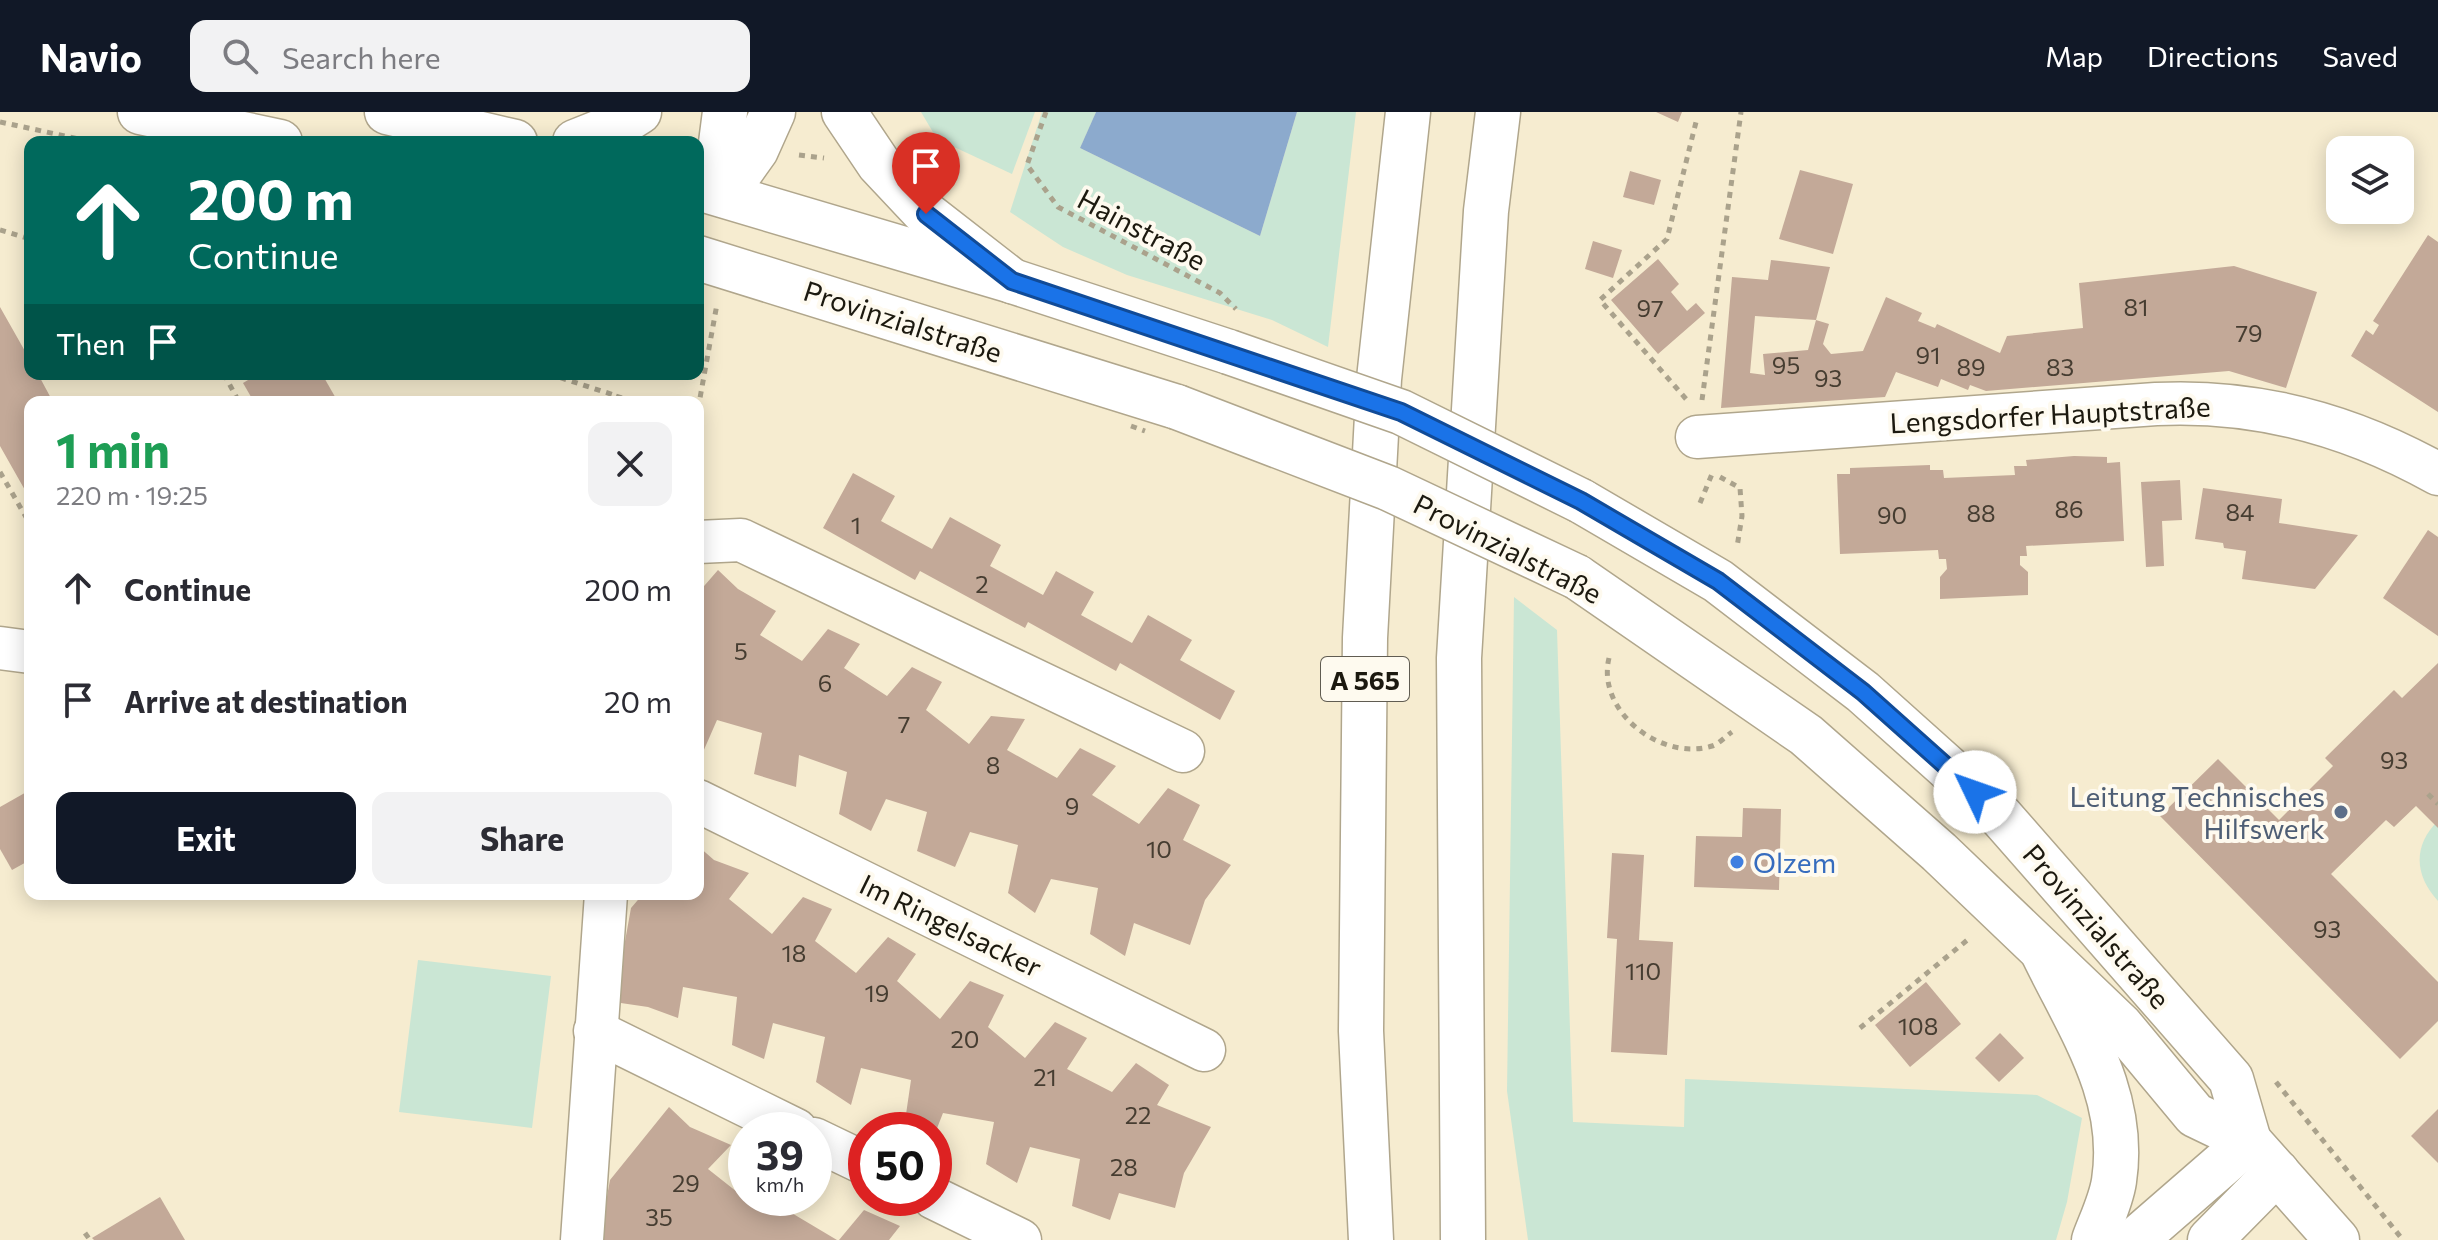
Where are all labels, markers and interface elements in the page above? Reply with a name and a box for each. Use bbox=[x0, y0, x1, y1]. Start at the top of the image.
search box bbox=[190, 20, 750, 92]
text: Navio bbox=[40, 33, 142, 80]
icon: search bbox=[218, 34, 262, 78]
text: Search here bbox=[282, 38, 441, 75]
text: Map bbox=[2045, 39, 2103, 73]
text: Directions bbox=[2147, 39, 2278, 73]
text: Saved bbox=[2322, 39, 2398, 73]
pin bbox=[892, 132, 960, 214]
map controls bbox=[2326, 136, 2414, 224]
button: layers bbox=[2326, 136, 2414, 224]
icon: arrive bbox=[904, 144, 948, 188]
text: 200 m bbox=[188, 163, 354, 232]
icon: ahead bbox=[56, 168, 160, 272]
street label: Hainstraße bbox=[1072, 181, 1212, 277]
text: Continue bbox=[188, 232, 339, 276]
street label: Provinzialstraße bbox=[800, 273, 1006, 369]
house number: 81 bbox=[2124, 292, 2148, 321]
house number: 97 bbox=[1636, 293, 1664, 322]
house number: 79 bbox=[2235, 318, 2263, 347]
icon: arrive bbox=[141, 320, 185, 364]
text: Then bbox=[56, 324, 125, 361]
house number: 91 bbox=[1916, 340, 1940, 369]
house number: 95 bbox=[1772, 350, 1800, 379]
house number: 89 bbox=[1956, 352, 1986, 381]
house number: 83 bbox=[2046, 352, 2074, 381]
house number: 93 bbox=[1814, 363, 1842, 392]
street label: Lengsdorfer Hauptstraße bbox=[1889, 389, 2211, 439]
text: 1 min bbox=[56, 419, 170, 478]
button: close bbox=[588, 422, 672, 506]
text: 220 m · 19:25 bbox=[56, 479, 208, 510]
street label: Provinzialstraße bbox=[1408, 486, 1608, 610]
house number: 86 bbox=[2054, 494, 2084, 523]
house number: 84 bbox=[2226, 497, 2254, 526]
house number: 88 bbox=[1966, 498, 1996, 527]
house number: 90 bbox=[1877, 500, 1907, 529]
house number: 1 bbox=[851, 510, 861, 539]
icon: ahead bbox=[56, 566, 100, 610]
house number: 2 bbox=[975, 569, 989, 598]
text: Continue bbox=[124, 570, 251, 607]
text: 200 m bbox=[584, 570, 672, 607]
house number: 5 bbox=[734, 636, 748, 665]
road number: A 565 bbox=[1321, 657, 1409, 701]
house number: 6 bbox=[818, 668, 832, 697]
icon: arrive bbox=[56, 678, 100, 722]
text: Arrive at destination bbox=[124, 682, 408, 719]
text: 20 m bbox=[604, 682, 672, 719]
house number: 7 bbox=[898, 709, 910, 738]
house number: 93 bbox=[2380, 745, 2408, 774]
house number: 8 bbox=[986, 750, 1000, 779]
position arrow bbox=[1933, 750, 2017, 834]
place label: Leitung Technisches Hilfswerk bbox=[2069, 779, 2325, 845]
house number: 9 bbox=[1065, 791, 1079, 820]
button: Exit bbox=[56, 792, 356, 884]
button: Share bbox=[372, 792, 672, 884]
marker: Leitung Technisches Hilfswerk bbox=[2332, 803, 2350, 821]
house number: 10 bbox=[1146, 834, 1172, 863]
street label: Provinzialstraße bbox=[2016, 837, 2178, 1015]
place label: Olzem bbox=[1753, 845, 1836, 879]
marker: Olzem bbox=[1728, 853, 1746, 871]
street label: Im Ringelsacker bbox=[855, 866, 1047, 984]
house number: 93 bbox=[2313, 914, 2341, 943]
house number: 18 bbox=[782, 938, 806, 967]
house number: 110 bbox=[1625, 956, 1661, 985]
house number: 19 bbox=[865, 978, 889, 1007]
house number: 108 bbox=[1898, 1011, 1938, 1040]
house number: 20 bbox=[951, 1024, 979, 1053]
house number: 21 bbox=[1033, 1062, 1057, 1091]
house number: 22 bbox=[1125, 1100, 1151, 1129]
speed limit sign: 50 bbox=[848, 1112, 952, 1216]
text: 39 bbox=[756, 1129, 804, 1178]
house number: 28 bbox=[1110, 1152, 1138, 1181]
house number: 29 bbox=[672, 1168, 700, 1197]
text: km/h bbox=[756, 1172, 804, 1196]
house number: 35 bbox=[645, 1202, 673, 1231]

